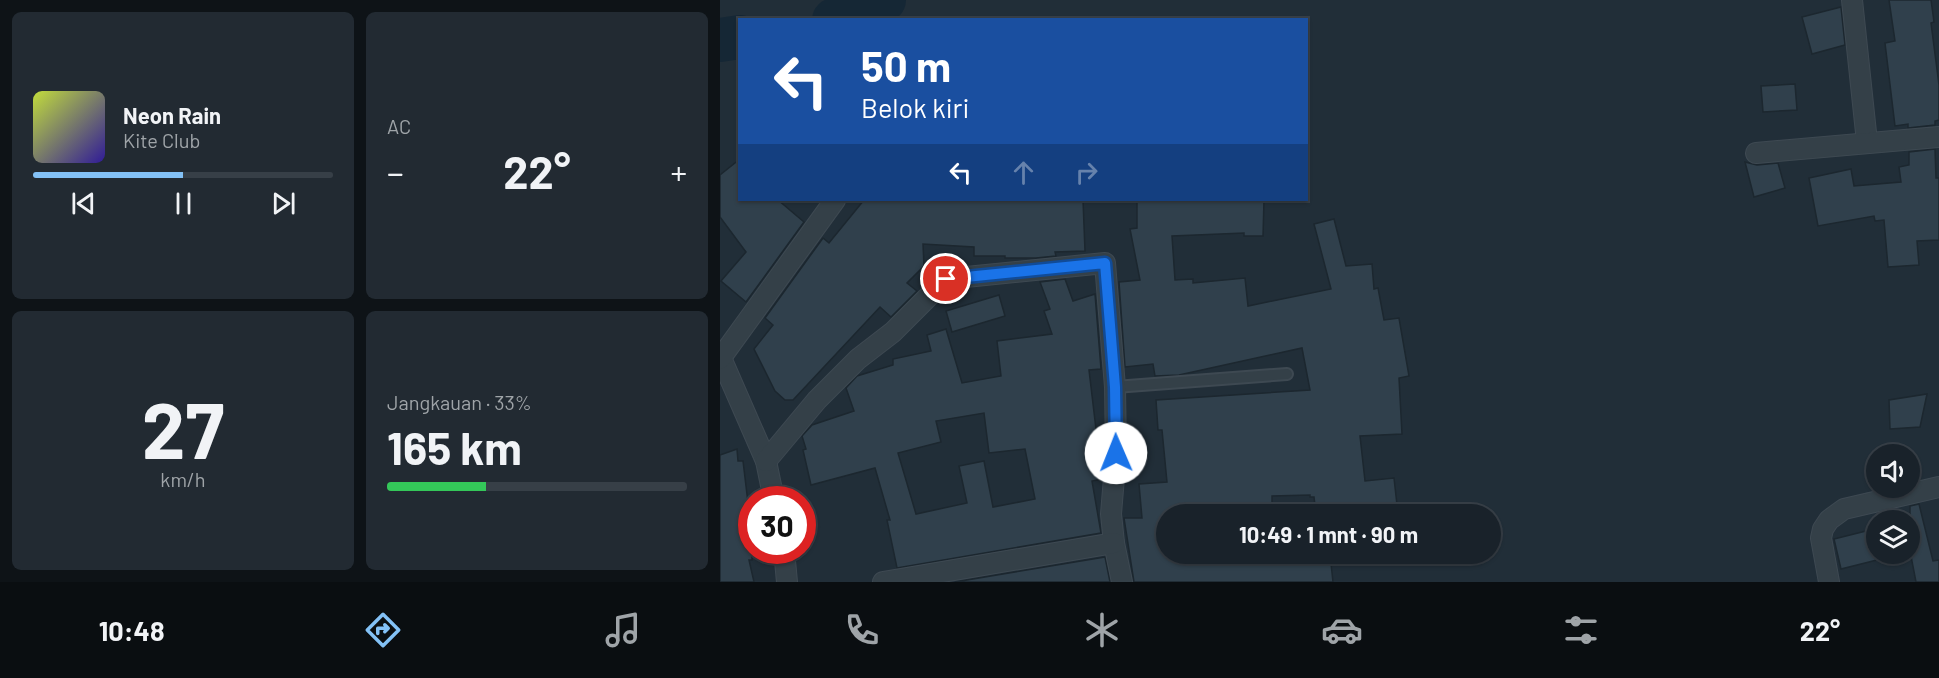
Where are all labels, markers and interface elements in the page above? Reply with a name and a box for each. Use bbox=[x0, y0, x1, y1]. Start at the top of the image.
text: 50 m bbox=[861, 40, 951, 90]
icon: left bbox=[762, 42, 840, 120]
text: Belok kiri bbox=[861, 91, 969, 123]
text: Neon Rain bbox=[123, 102, 221, 128]
text: AC bbox=[387, 114, 411, 138]
text: Kite Club bbox=[123, 128, 200, 152]
text: 22° bbox=[503, 144, 571, 198]
text: − bbox=[387, 152, 404, 192]
text: + bbox=[670, 152, 687, 192]
icon: left bbox=[944, 156, 977, 189]
icon: ahead bbox=[1007, 156, 1040, 189]
icon: right bbox=[1070, 156, 1103, 189]
icon: previous bbox=[67, 187, 100, 220]
icon: pause bbox=[167, 187, 200, 220]
icon: next bbox=[267, 187, 300, 220]
pin bbox=[920, 253, 971, 304]
icon: arrive bbox=[929, 262, 962, 295]
text: 27 bbox=[142, 381, 224, 475]
text: Jangkauan · 33% bbox=[387, 390, 532, 414]
text: 165 km bbox=[387, 420, 522, 474]
position arrow bbox=[1084, 421, 1148, 485]
map controls bbox=[1866, 444, 1920, 564]
button: sound bbox=[1866, 444, 1920, 498]
text: km/h bbox=[160, 467, 206, 491]
speed limit sign: 30 bbox=[738, 486, 816, 564]
button: layers bbox=[1866, 510, 1920, 564]
text: 10:49 · 1 mnt · 90 m bbox=[1239, 521, 1418, 547]
icon: directions bbox=[362, 609, 404, 651]
icon: music bbox=[602, 609, 644, 651]
icon: phone bbox=[841, 609, 883, 651]
icon: climate bbox=[1081, 609, 1123, 651]
icon: car bbox=[1321, 609, 1363, 651]
icon: filters bbox=[1560, 609, 1602, 651]
text: 10:48 bbox=[99, 614, 165, 646]
text: 22° bbox=[1800, 614, 1840, 646]

